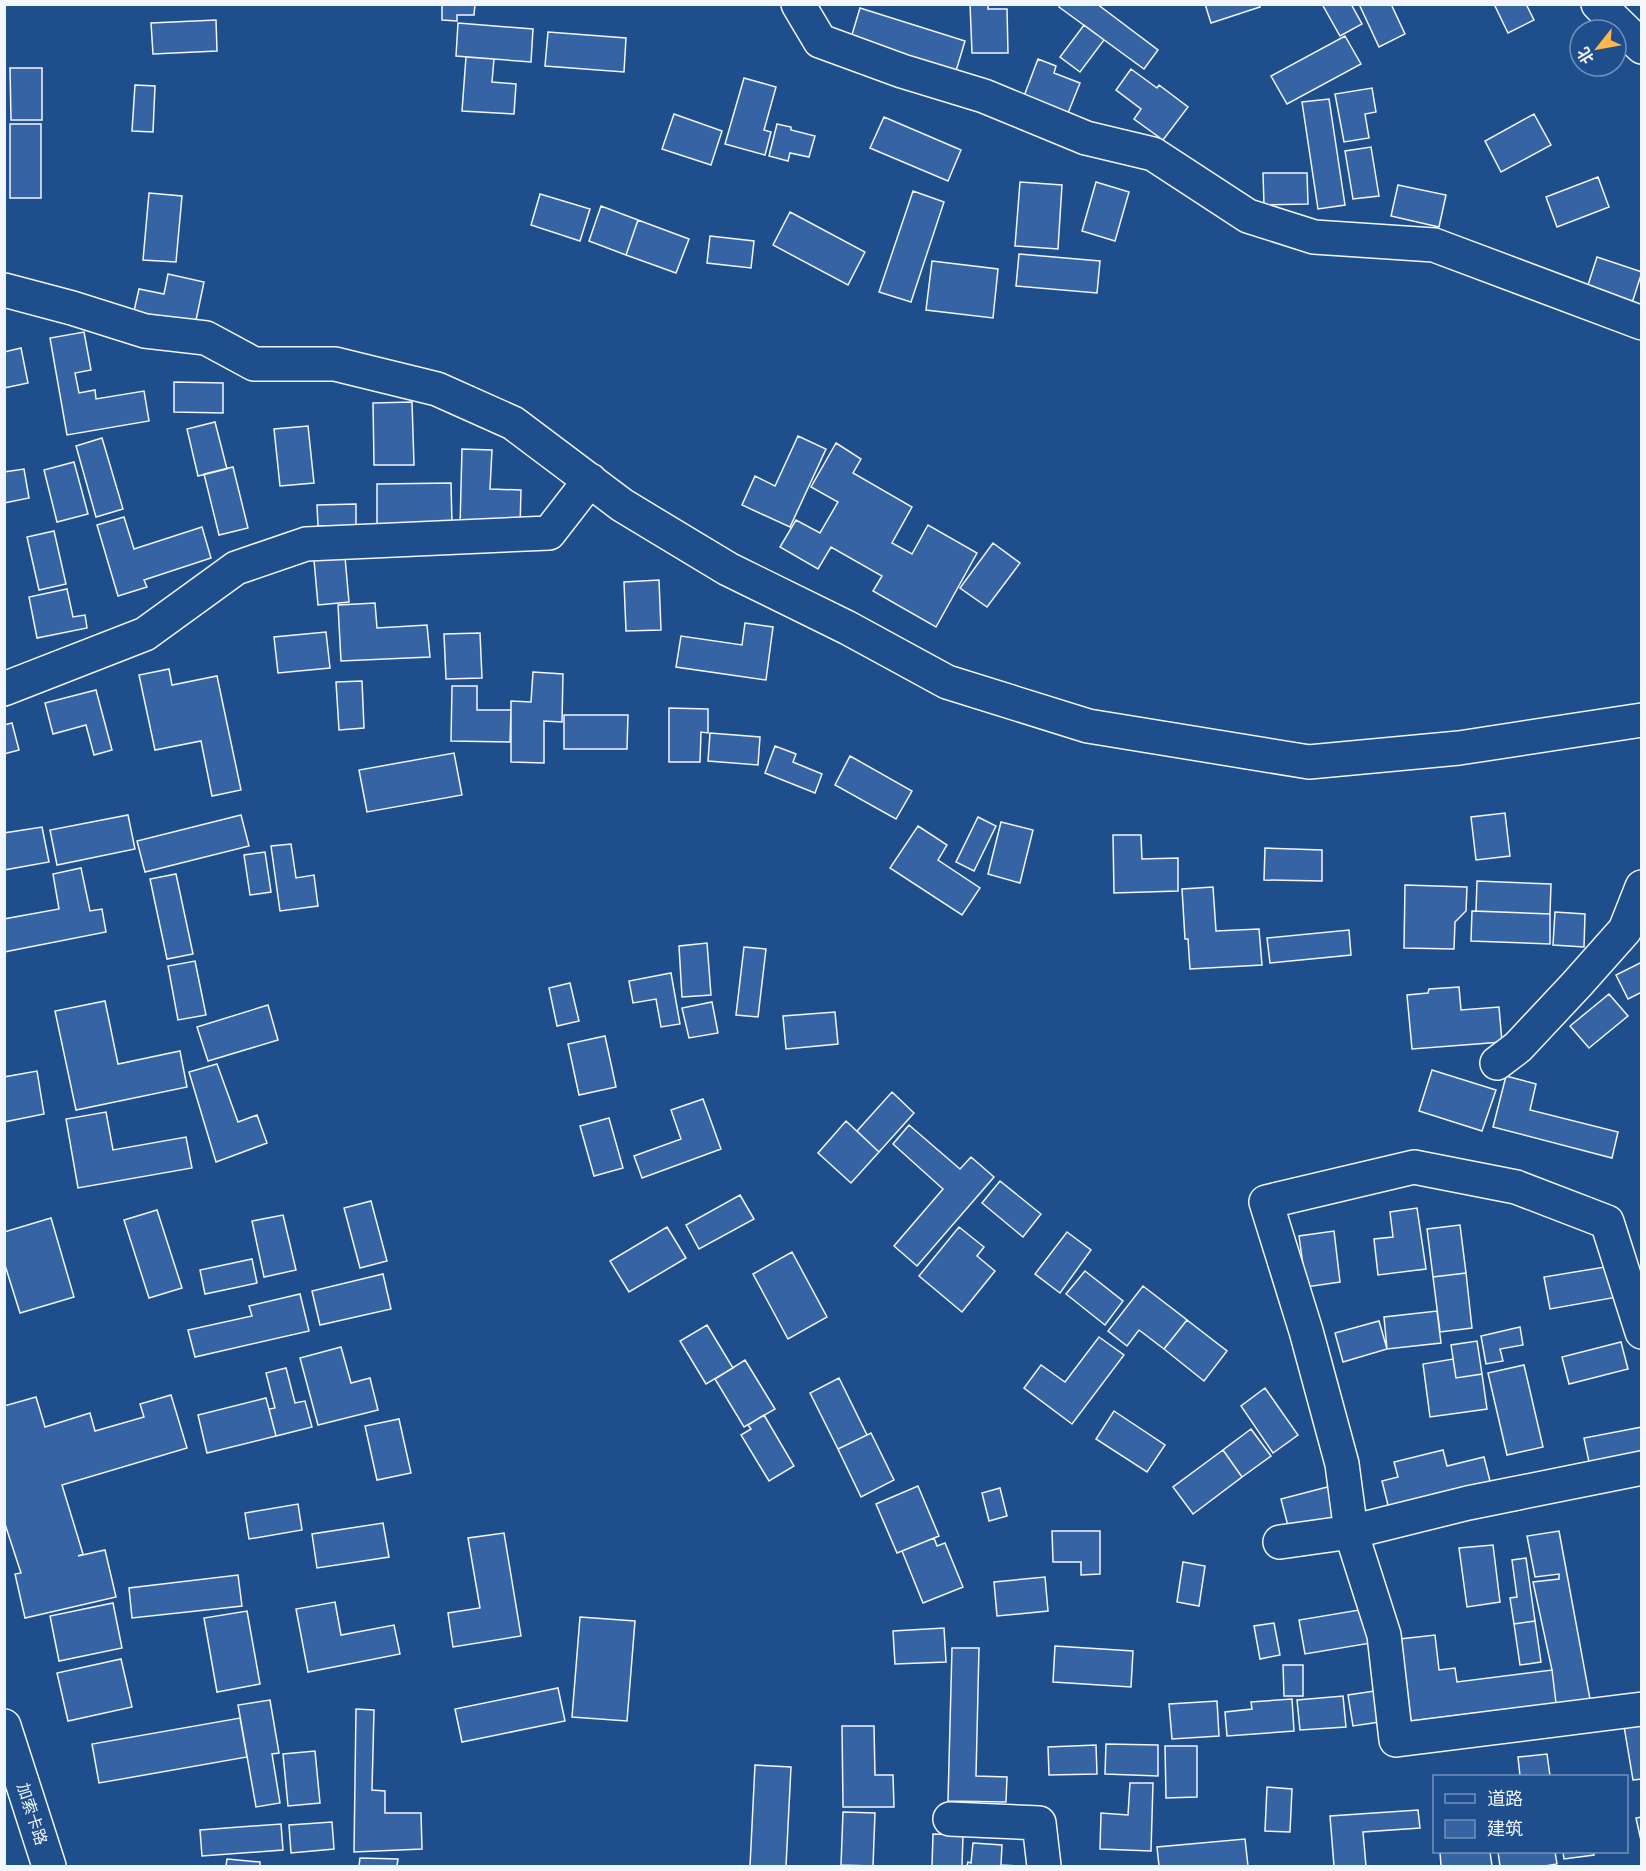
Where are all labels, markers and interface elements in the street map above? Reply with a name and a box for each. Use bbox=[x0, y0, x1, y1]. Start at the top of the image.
north arrow bbox=[1568, 18, 1628, 78]
text: 北 bbox=[1573, 44, 1598, 67]
legend bbox=[1433, 1775, 1628, 1853]
street label: 加索卡路 bbox=[13, 1781, 51, 1847]
text: 道路 bbox=[1487, 1788, 1523, 1810]
text: 建筑 bbox=[1487, 1818, 1523, 1840]

